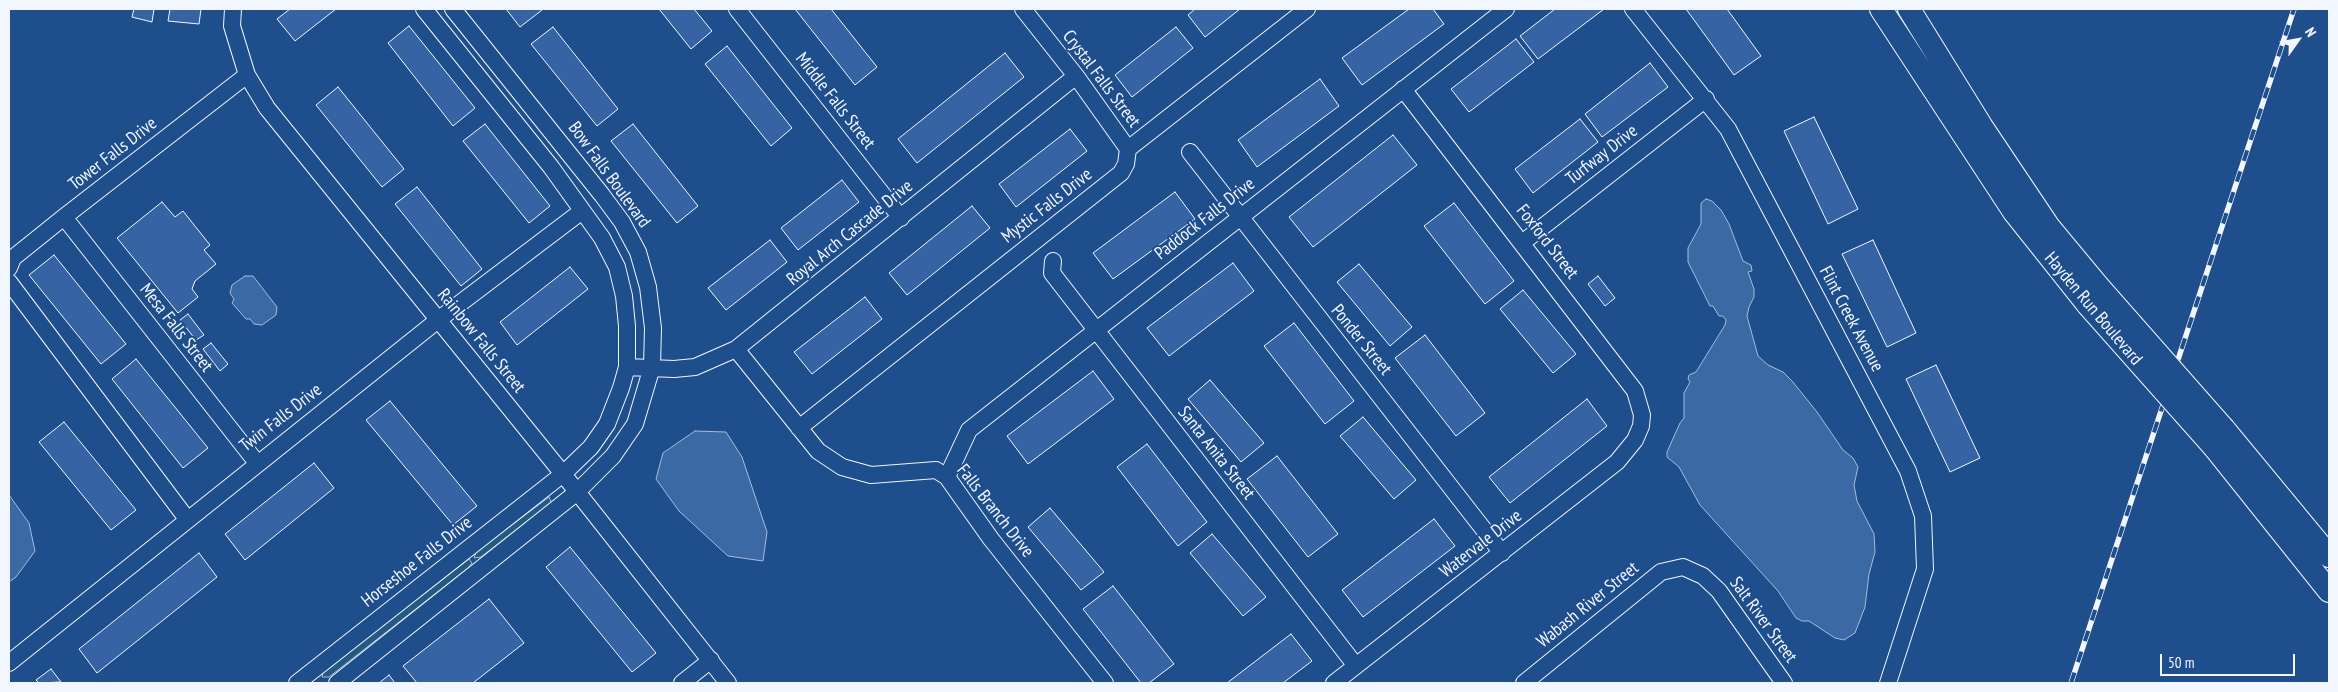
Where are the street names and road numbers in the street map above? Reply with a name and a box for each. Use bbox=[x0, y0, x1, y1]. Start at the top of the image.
street label: Crystal Falls Street bbox=[1057, 26, 1145, 132]
street label: Middle Falls Street bbox=[791, 48, 879, 154]
street label: Tower Falls Drive bbox=[65, 113, 161, 195]
street label: Bow Falls Boulevard bbox=[563, 118, 655, 232]
street label: Turfway Drive bbox=[1562, 120, 1642, 190]
street label: Mystic Falls Drive bbox=[997, 164, 1097, 248]
street label: Paddock Falls Drive bbox=[1151, 173, 1259, 265]
street label: Royal Arch Cascade Drive bbox=[783, 176, 917, 290]
street label: Foxford Street bbox=[1511, 201, 1583, 283]
street label: Hayden Run Boulevard bbox=[2039, 248, 2147, 370]
street label: Flint Creek Avenue bbox=[1814, 263, 1888, 375]
street label: Mesa Falls Street bbox=[135, 280, 217, 376]
street label: Rainbow Falls Street bbox=[432, 285, 530, 397]
street label: Ponder Street bbox=[1326, 300, 1396, 380]
street label: Twin Falls Drive bbox=[236, 379, 326, 457]
street label: Santa Anita Street bbox=[1173, 402, 1259, 504]
street label: Falls Branch Drive bbox=[952, 460, 1038, 562]
street label: Watervale Drive bbox=[1436, 505, 1526, 583]
street label: Horseshoe Falls Drive bbox=[357, 512, 477, 612]
street label: Wabash River Street bbox=[1533, 557, 1643, 653]
street label: Salt River Street bbox=[1725, 573, 1801, 667]

